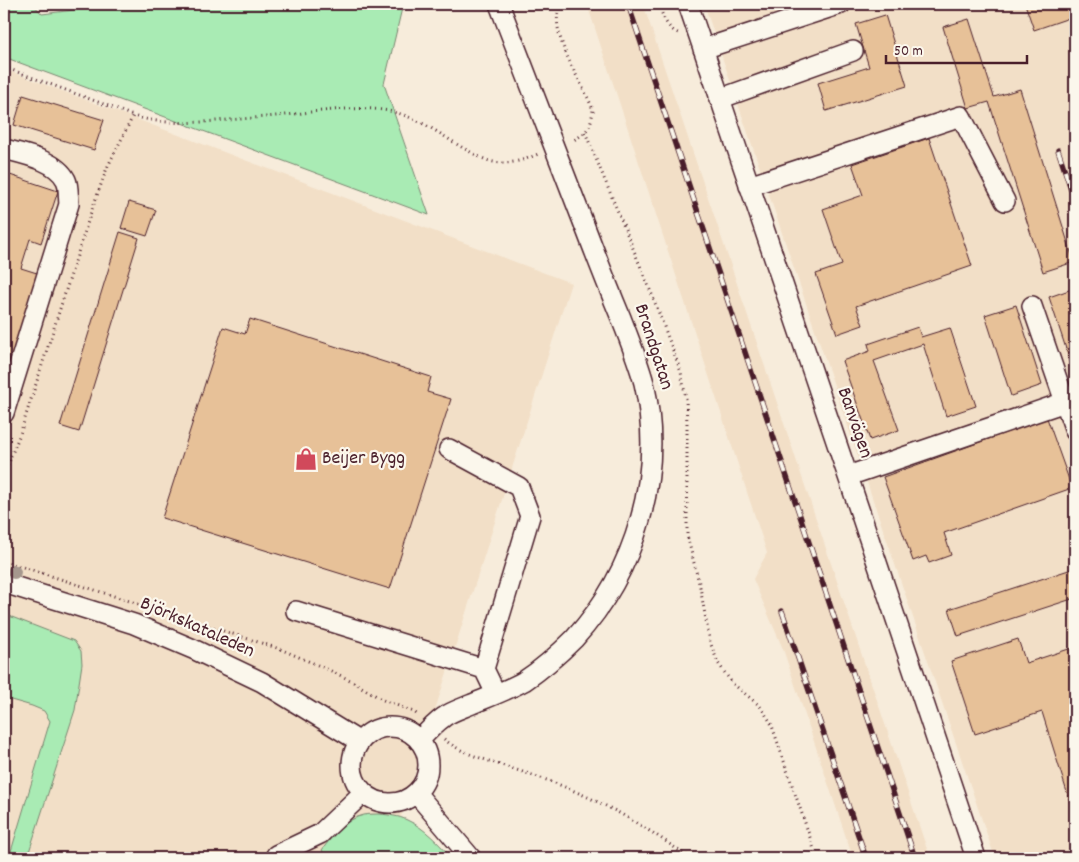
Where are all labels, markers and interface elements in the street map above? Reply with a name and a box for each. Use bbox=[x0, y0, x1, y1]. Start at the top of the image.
scale bar bbox=[886, 32, 1028, 64]
text: 50 m bbox=[894, 41, 923, 63]
street label: Brandgatan bbox=[626, 300, 680, 394]
street label: Banvägen bbox=[829, 384, 879, 462]
place label: Beijer Bygg bbox=[322, 445, 405, 473]
shop icon: Beijer Bygg bbox=[293, 446, 319, 472]
street label: Björkskataleden bbox=[135, 590, 259, 666]

